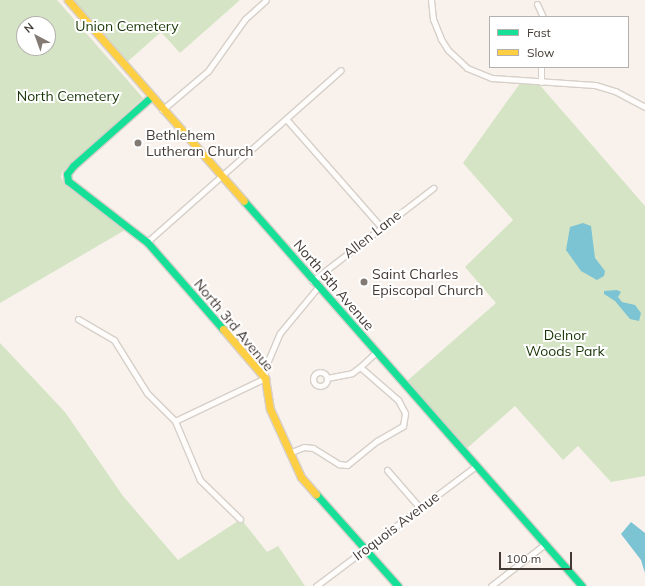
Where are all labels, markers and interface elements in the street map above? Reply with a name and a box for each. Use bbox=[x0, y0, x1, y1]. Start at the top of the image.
north arrow bbox=[16, 16, 56, 56]
legend bbox=[489, 16, 629, 68]
park label: Union Cemetery bbox=[75, 18, 179, 34]
text: N bbox=[21, 20, 37, 36]
text: Fast bbox=[527, 25, 551, 40]
text: Slow bbox=[527, 45, 555, 60]
park label: North Cemetery bbox=[17, 88, 119, 104]
place label: Bethlehem Lutheran Church bbox=[146, 127, 254, 160]
marker: Bethlehem Lutheran Church bbox=[133, 138, 143, 148]
street label: Allen Lane bbox=[340, 206, 404, 262]
street label: North 5th Avenue bbox=[290, 236, 378, 334]
place label: Saint Charles Episcopal Church bbox=[372, 266, 483, 298]
street label: North 3rd Avenue bbox=[191, 276, 277, 374]
marker: Saint Charles Episcopal Church bbox=[359, 277, 369, 287]
park label: Delnor Woods Park bbox=[525, 327, 605, 360]
street label: Iroquois Avenue bbox=[350, 488, 442, 564]
scale bar bbox=[501, 544, 574, 570]
text: 100 m bbox=[506, 551, 541, 566]

